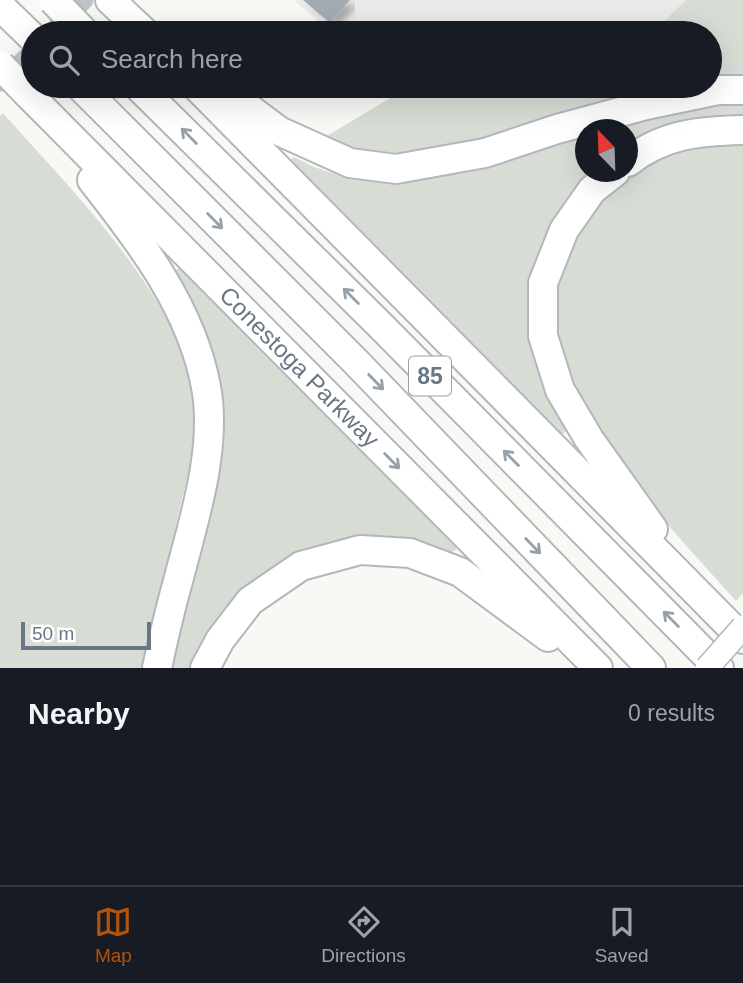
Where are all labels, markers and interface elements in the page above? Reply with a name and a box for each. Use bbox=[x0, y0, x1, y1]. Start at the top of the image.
search box bbox=[21, 21, 722, 98]
icon: search bbox=[45, 41, 83, 79]
text: Search here bbox=[101, 44, 243, 74]
north arrow bbox=[575, 119, 638, 182]
one-way arrow bbox=[181, 128, 198, 145]
one-way arrow bbox=[206, 212, 223, 229]
street label: Conestoga Parkway bbox=[214, 281, 385, 453]
one-way arrow bbox=[342, 288, 359, 305]
road number: 85 bbox=[409, 356, 451, 396]
one-way arrow bbox=[367, 373, 384, 390]
one-way arrow bbox=[502, 449, 519, 466]
one-way arrow bbox=[383, 452, 400, 469]
one-way arrow bbox=[525, 537, 542, 554]
one-way arrow bbox=[662, 611, 679, 628]
scale bar bbox=[21, 619, 150, 651]
text: 50 m bbox=[32, 623, 74, 644]
text: Nearby bbox=[28, 697, 130, 730]
text: 0 results bbox=[628, 700, 715, 726]
tab: Map bbox=[94, 903, 132, 967]
tab: Directions bbox=[321, 903, 406, 967]
tab: Saved bbox=[595, 903, 649, 967]

